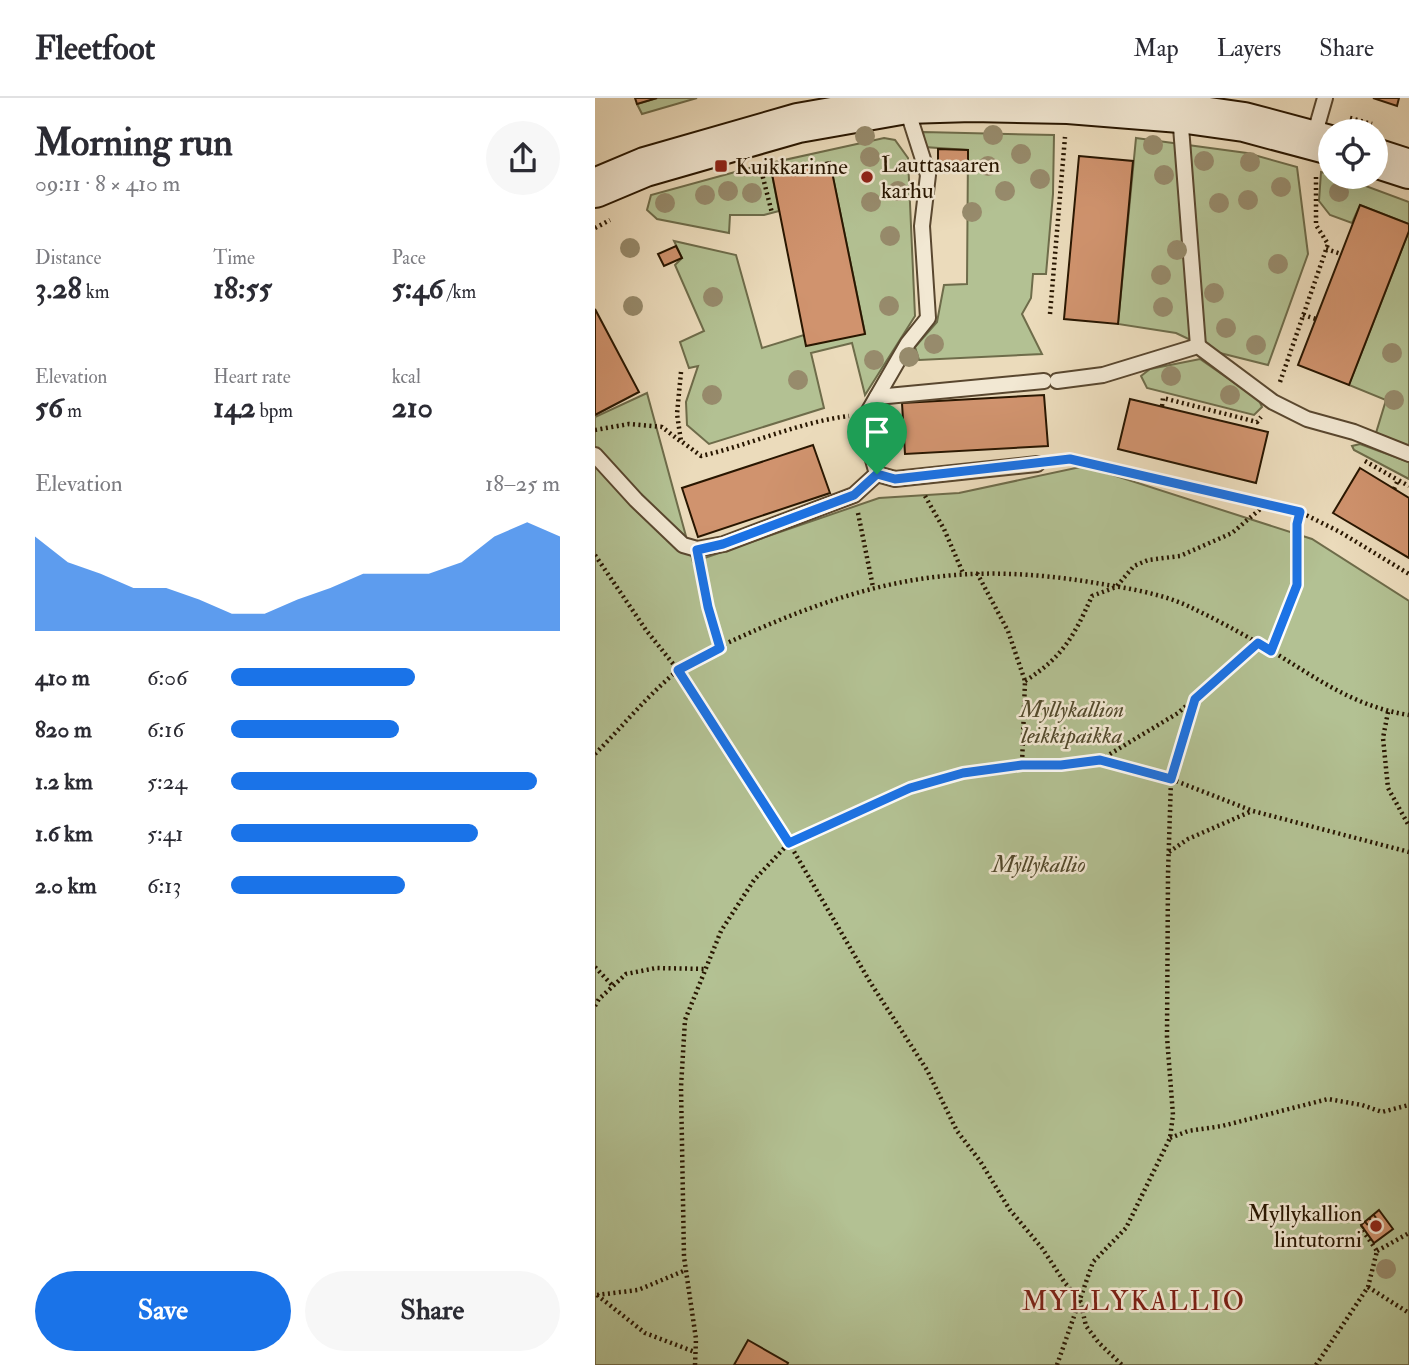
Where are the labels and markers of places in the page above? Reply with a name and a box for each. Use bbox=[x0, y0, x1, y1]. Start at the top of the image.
place label: Lauttasaaren karhu bbox=[881, 150, 1000, 205]
place label: Kuikkarinne bbox=[735, 152, 848, 181]
marker: Kuikkarinne bbox=[713, 158, 729, 174]
marker: Lauttasaaren karhu bbox=[859, 169, 875, 185]
pin bbox=[847, 402, 907, 474]
place label: Myllykallion lintutorni bbox=[1247, 1199, 1362, 1254]
marker: Myllykallion lintutorni bbox=[1368, 1218, 1384, 1234]

